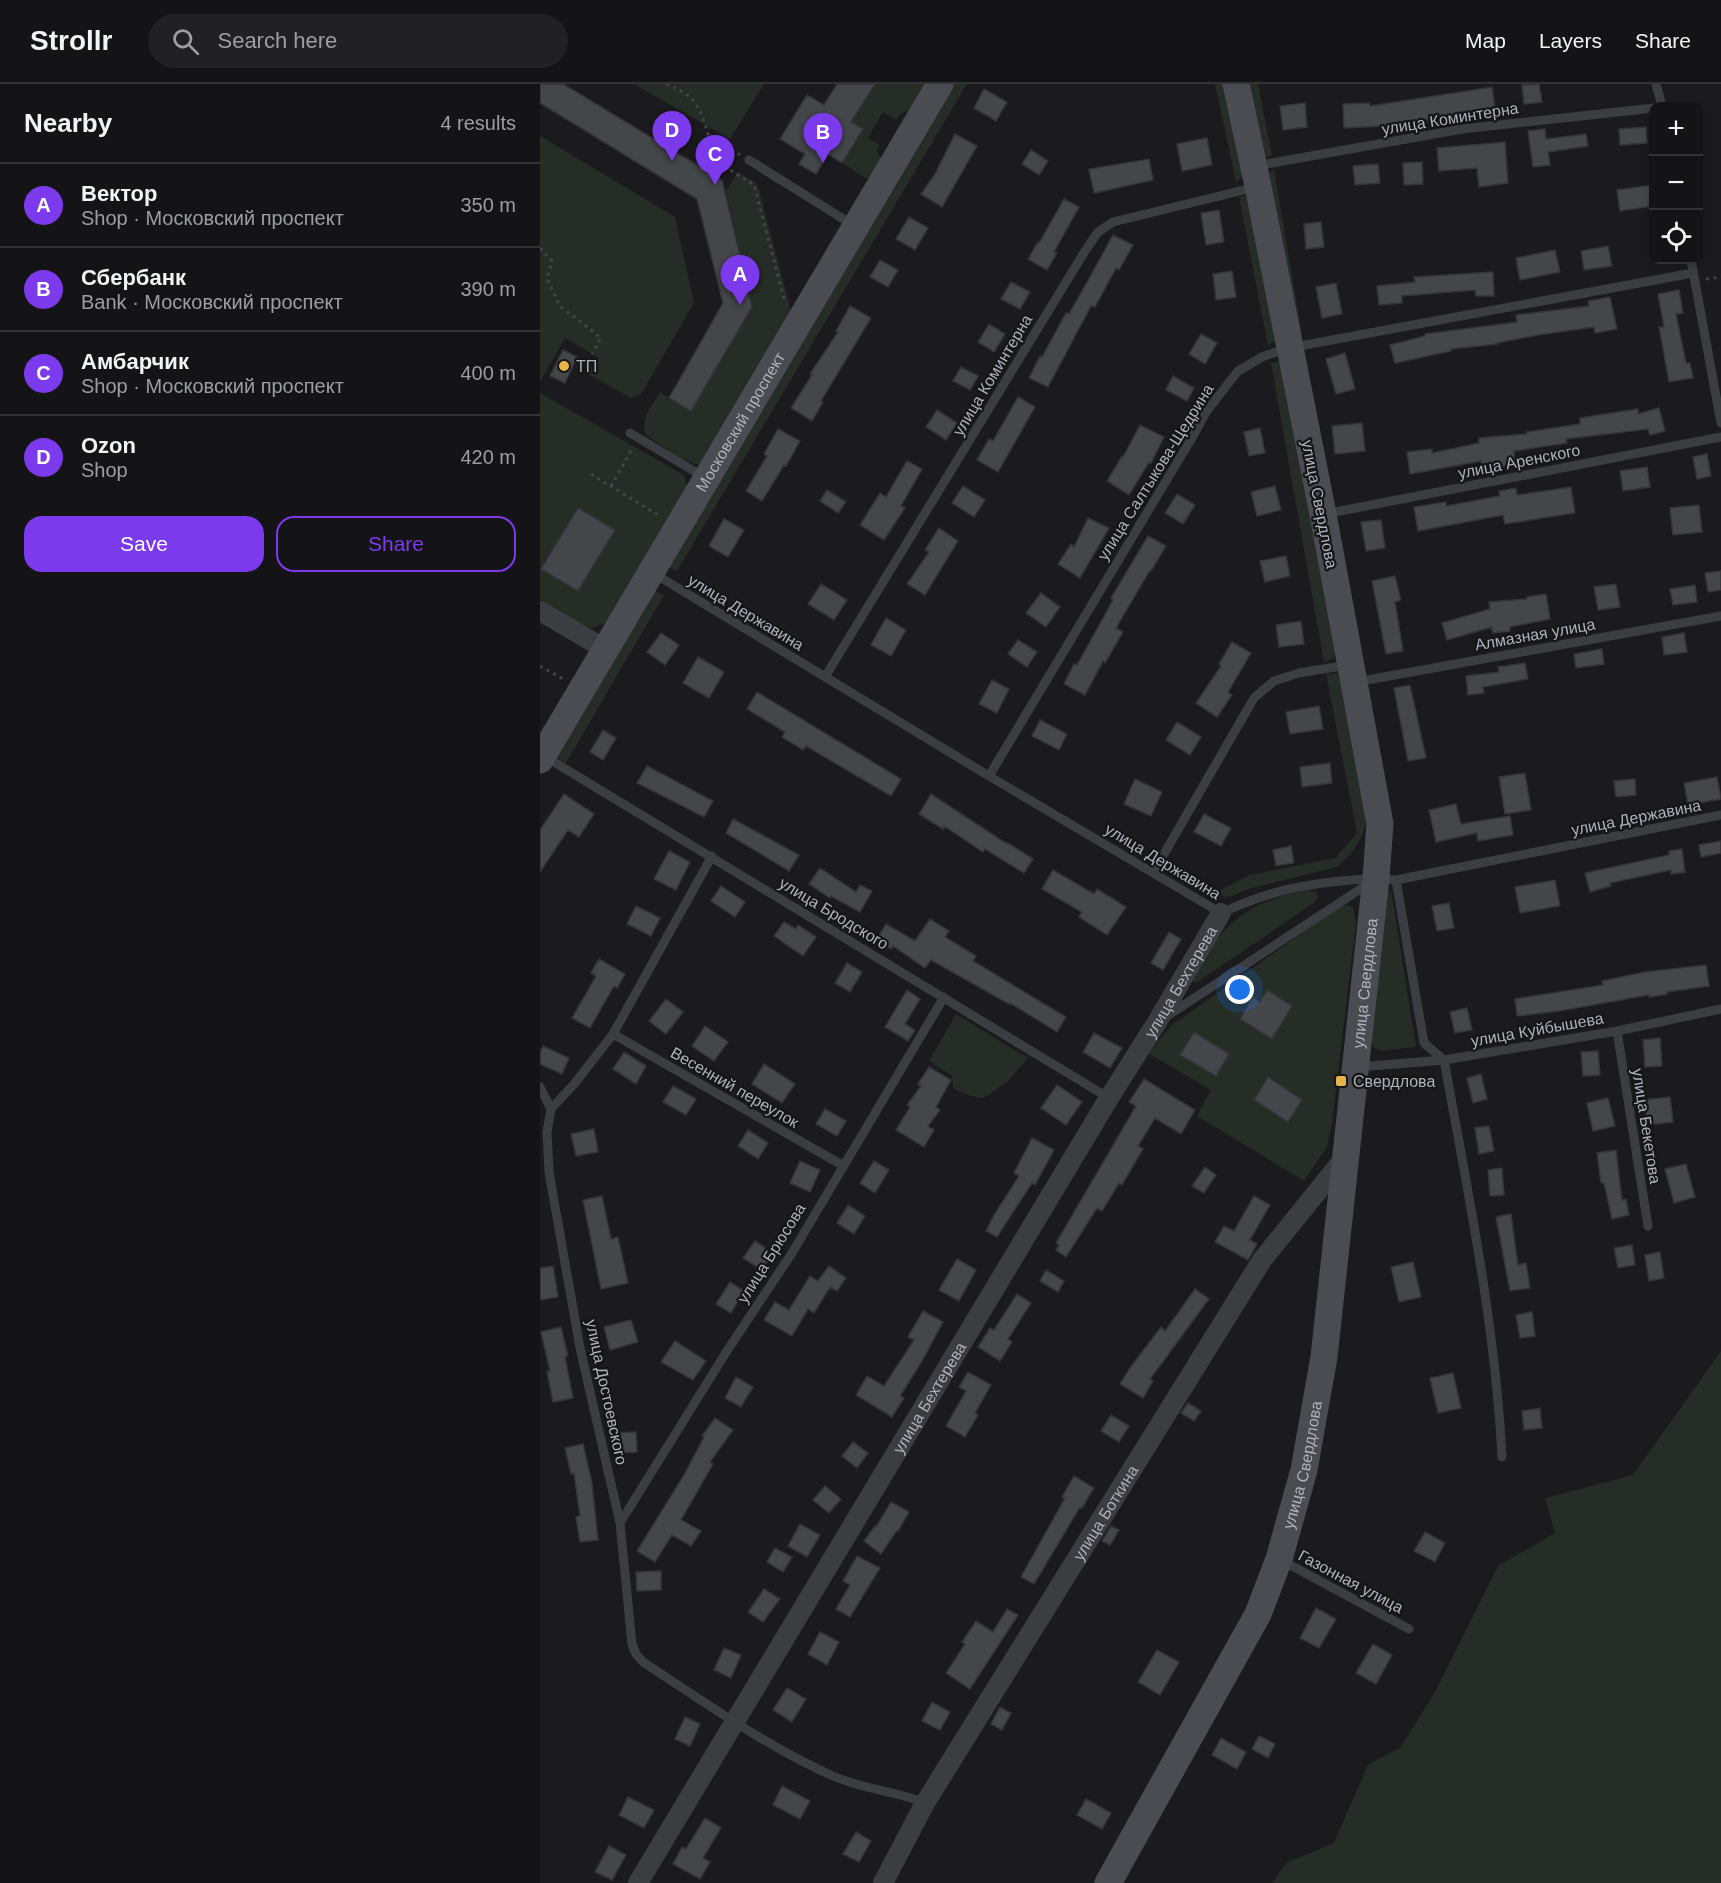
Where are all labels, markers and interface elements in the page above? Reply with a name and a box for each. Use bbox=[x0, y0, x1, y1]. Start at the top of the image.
search box bbox=[148, 14, 568, 68]
text: Strollr bbox=[30, 25, 112, 56]
icon: search bbox=[169, 25, 202, 58]
text: Search here bbox=[217, 28, 337, 53]
text: Map bbox=[1465, 29, 1506, 52]
text: Layers bbox=[1539, 29, 1602, 52]
text: Share bbox=[1635, 29, 1691, 52]
street label: улица Коминтерна bbox=[1381, 99, 1520, 138]
map controls bbox=[1649, 102, 1703, 264]
button: + bbox=[1649, 102, 1703, 156]
text: Nearby bbox=[24, 108, 112, 138]
text: 4 results bbox=[440, 112, 516, 134]
pin: D bbox=[652, 112, 692, 161]
pin: B bbox=[804, 113, 842, 163]
pin: C bbox=[696, 135, 735, 185]
button: − bbox=[1649, 156, 1703, 210]
text: Вектор bbox=[81, 181, 158, 206]
text: A bbox=[36, 194, 51, 216]
text: 350 m bbox=[460, 194, 516, 216]
text: Shop · Московский проспект bbox=[81, 207, 344, 229]
button: locate bbox=[1649, 210, 1703, 264]
pin: A bbox=[720, 256, 760, 305]
text: Сбербанк bbox=[81, 265, 186, 290]
text: B bbox=[36, 278, 51, 300]
text: 390 m bbox=[460, 278, 516, 300]
text: Bank · Московский проспект bbox=[81, 291, 343, 313]
street label: улица Коминтерна bbox=[950, 312, 1035, 439]
text: Амбарчик bbox=[81, 349, 189, 374]
street label: Московский проспект bbox=[693, 349, 789, 495]
place label: ТП bbox=[576, 358, 597, 375]
marker: ТП bbox=[557, 359, 571, 373]
text: C bbox=[36, 362, 51, 384]
text: 400 m bbox=[460, 362, 516, 384]
text: Shop · Московский проспект bbox=[81, 375, 344, 397]
street label: улица Салтыкова-Щедрина bbox=[1094, 381, 1217, 563]
text: Ozon bbox=[81, 433, 136, 458]
street label: улица Свердлова bbox=[1299, 438, 1340, 570]
street label: улица Аренского bbox=[1457, 441, 1582, 482]
text: D bbox=[36, 446, 51, 468]
text: 420 m bbox=[460, 446, 516, 468]
text: Shop bbox=[81, 459, 128, 481]
button: Save bbox=[24, 516, 264, 572]
button: Share bbox=[276, 516, 516, 572]
street label: улица Державина bbox=[685, 571, 807, 654]
street label: Алмазная улица bbox=[1474, 616, 1597, 653]
street label: улица Державина bbox=[1570, 797, 1703, 838]
street label: улица Державина bbox=[1102, 820, 1224, 903]
street label: улица Бродского bbox=[776, 874, 891, 953]
street label: улица Свердлова bbox=[1350, 917, 1381, 1049]
street label: улица Бехтерева bbox=[1141, 923, 1220, 1041]
your location bbox=[1225, 975, 1254, 1004]
street label: улица Куйбышева bbox=[1469, 1009, 1605, 1050]
street label: Весенний переулок bbox=[668, 1044, 803, 1131]
street label: улица Бекетова bbox=[1629, 1067, 1664, 1185]
place label: Свердлова bbox=[1353, 1073, 1435, 1090]
marker: Свердлова bbox=[1334, 1074, 1348, 1088]
street label: улица Брюсова bbox=[734, 1200, 809, 1306]
street label: улица Достоевского bbox=[583, 1318, 630, 1466]
street label: улица Бехтерева bbox=[890, 1339, 970, 1457]
street label: улица Свердлова bbox=[1280, 1400, 1325, 1531]
street label: улица Боткина bbox=[1070, 1462, 1141, 1564]
street label: Газонная улица bbox=[1295, 1547, 1406, 1616]

